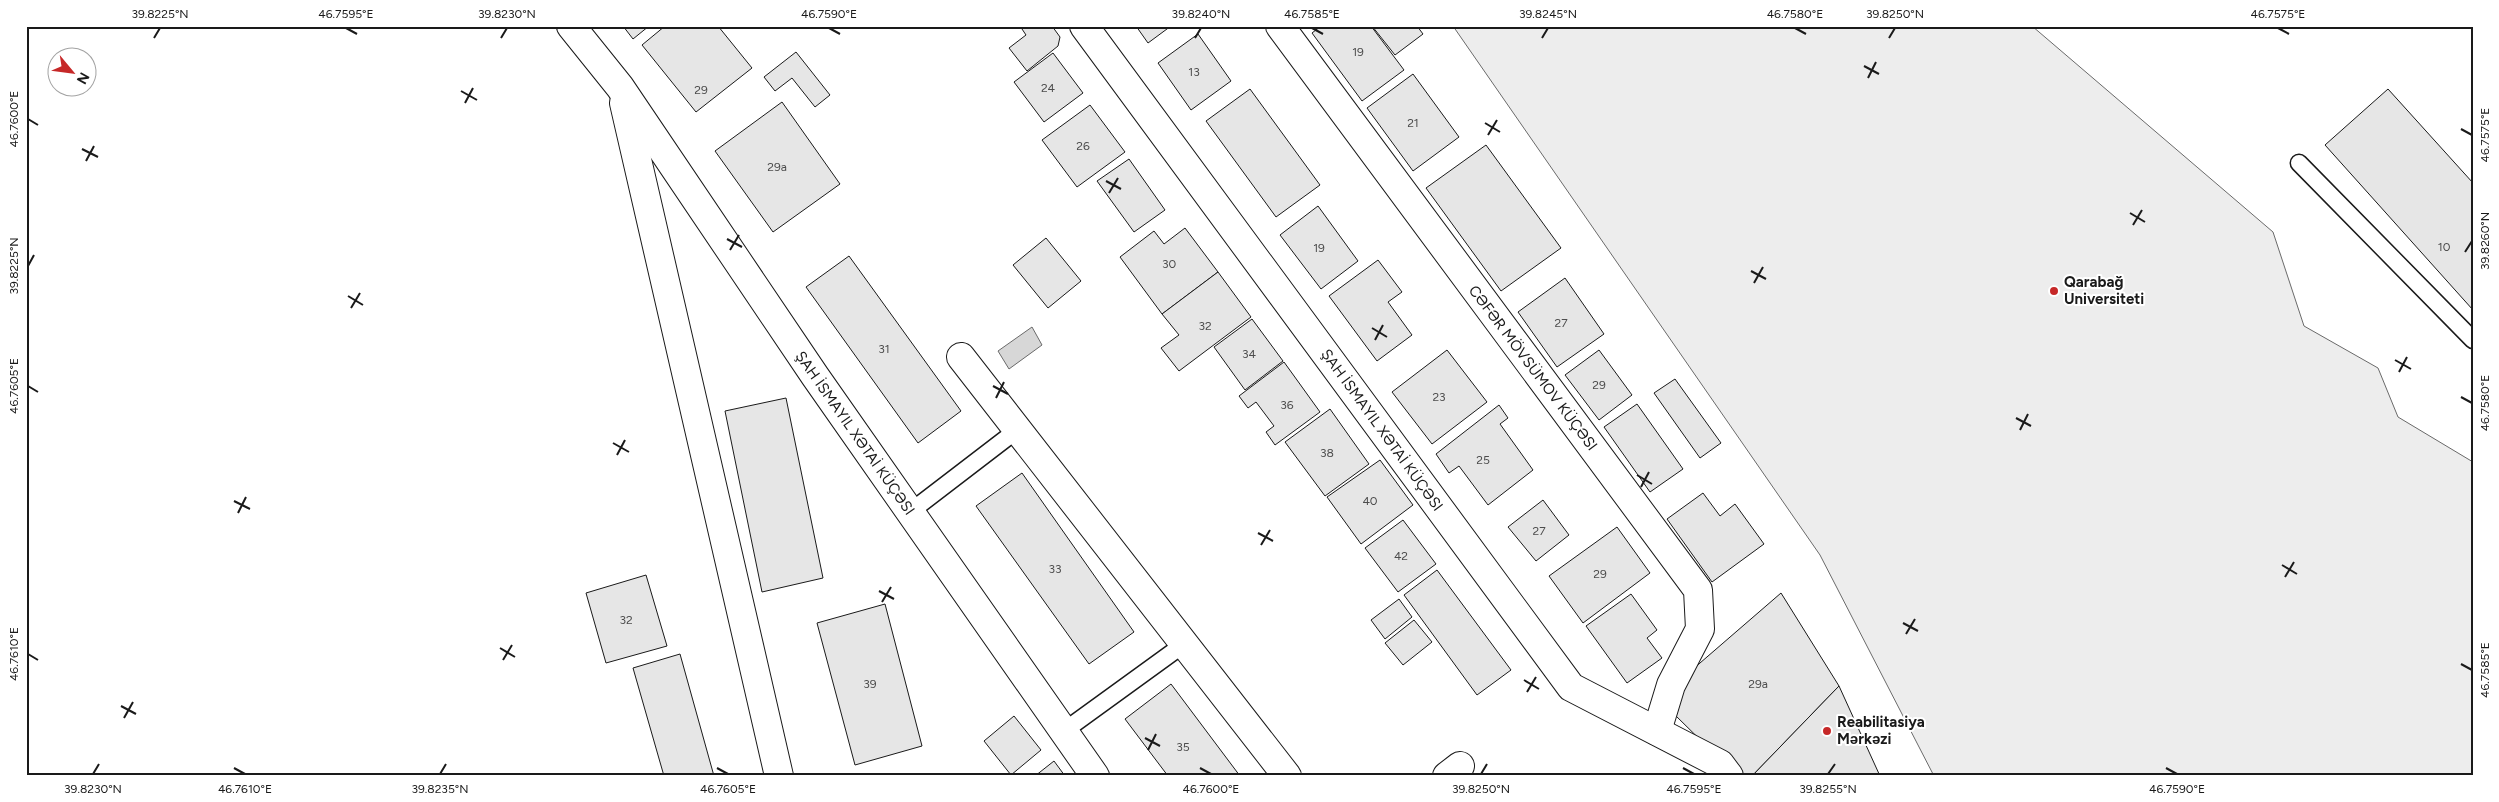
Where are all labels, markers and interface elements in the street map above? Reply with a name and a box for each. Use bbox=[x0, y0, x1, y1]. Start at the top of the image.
text: 39.8225°N bbox=[131, 7, 189, 21]
text: 46.7595°E bbox=[318, 7, 374, 21]
text: 39.8230°N bbox=[478, 7, 536, 21]
text: 46.7590°E bbox=[801, 7, 857, 21]
text: 39.8240°N bbox=[1172, 7, 1230, 21]
text: 46.7585°E bbox=[1284, 7, 1340, 21]
text: 39.8245°N bbox=[1519, 7, 1577, 21]
text: 46.7580°E bbox=[1767, 7, 1823, 21]
text: 39.8250°N bbox=[1866, 7, 1924, 21]
text: 46.7575°E bbox=[2251, 7, 2305, 21]
house number: 19 bbox=[1352, 45, 1364, 59]
north arrow bbox=[48, 48, 98, 98]
house number: 13 bbox=[1188, 65, 1200, 79]
text: N bbox=[73, 69, 93, 87]
house number: 24 bbox=[1041, 81, 1056, 95]
house number: 29 bbox=[694, 83, 708, 97]
text: 46.7600°E bbox=[7, 91, 21, 147]
text: 46.7575°E bbox=[2478, 108, 2492, 162]
house number: 21 bbox=[1407, 116, 1419, 130]
house number: 26 bbox=[1076, 139, 1090, 153]
house number: 29a bbox=[767, 160, 787, 174]
text: 39.8260°N bbox=[2478, 212, 2492, 270]
text: 39.8225°N bbox=[7, 237, 21, 295]
house number: 10 bbox=[2438, 240, 2451, 254]
house number: 19 bbox=[1313, 241, 1325, 255]
house number: 30 bbox=[1162, 257, 1176, 271]
place label: Qarabağ Universiteti bbox=[2064, 273, 2144, 308]
street label: CƏFƏR MÖVSÜMOV KÜÇƏSI bbox=[1465, 282, 1601, 454]
marker: Qarabağ Universiteti bbox=[2048, 285, 2060, 297]
house number: 27 bbox=[1554, 316, 1568, 330]
house number: 32 bbox=[1198, 319, 1212, 333]
house number: 31 bbox=[878, 342, 890, 356]
street label: ŞAH İSMAYIL XƏTAİ KÜÇƏSI bbox=[1317, 346, 1447, 514]
house number: 34 bbox=[1242, 347, 1257, 361]
street label: ŞAH İSMAYIL XƏTAİ KÜÇƏSI bbox=[791, 348, 919, 518]
text: 46.7605°E bbox=[7, 358, 21, 414]
text: 46.7580°E bbox=[2478, 375, 2492, 431]
house number: 29 bbox=[1592, 378, 1606, 392]
house number: 23 bbox=[1432, 390, 1446, 404]
house number: 36 bbox=[1280, 398, 1294, 412]
house number: 38 bbox=[1320, 446, 1334, 460]
house number: 25 bbox=[1476, 453, 1490, 467]
house number: 40 bbox=[1362, 494, 1378, 508]
house number: 27 bbox=[1532, 524, 1546, 538]
house number: 42 bbox=[1394, 549, 1408, 563]
house number: 33 bbox=[1048, 562, 1062, 576]
house number: 29 bbox=[1593, 567, 1607, 581]
house number: 32 bbox=[619, 613, 633, 627]
text: 46.7610°E bbox=[7, 627, 21, 681]
text: 46.7585°E bbox=[2478, 642, 2492, 698]
house number: 39 bbox=[863, 677, 877, 691]
house number: 29a bbox=[1748, 677, 1768, 691]
place label: Reabilitasiya Mərkəzi bbox=[1837, 713, 1925, 748]
marker: Reabilitasiya Mərkəzi bbox=[1821, 725, 1833, 737]
house number: 35 bbox=[1176, 740, 1190, 754]
text: 39.8230°N bbox=[64, 782, 122, 796]
text: 46.7610°E bbox=[218, 782, 272, 796]
text: 39.8235°N bbox=[411, 782, 469, 796]
text: 46.7605°E bbox=[700, 782, 756, 796]
text: 46.7600°E bbox=[1183, 782, 1239, 796]
text: 39.8250°N bbox=[1452, 782, 1510, 796]
text: 46.7595°E bbox=[1666, 782, 1722, 796]
text: 39.8255°N bbox=[1799, 782, 1857, 796]
text: 46.7590°E bbox=[2149, 782, 2205, 796]

